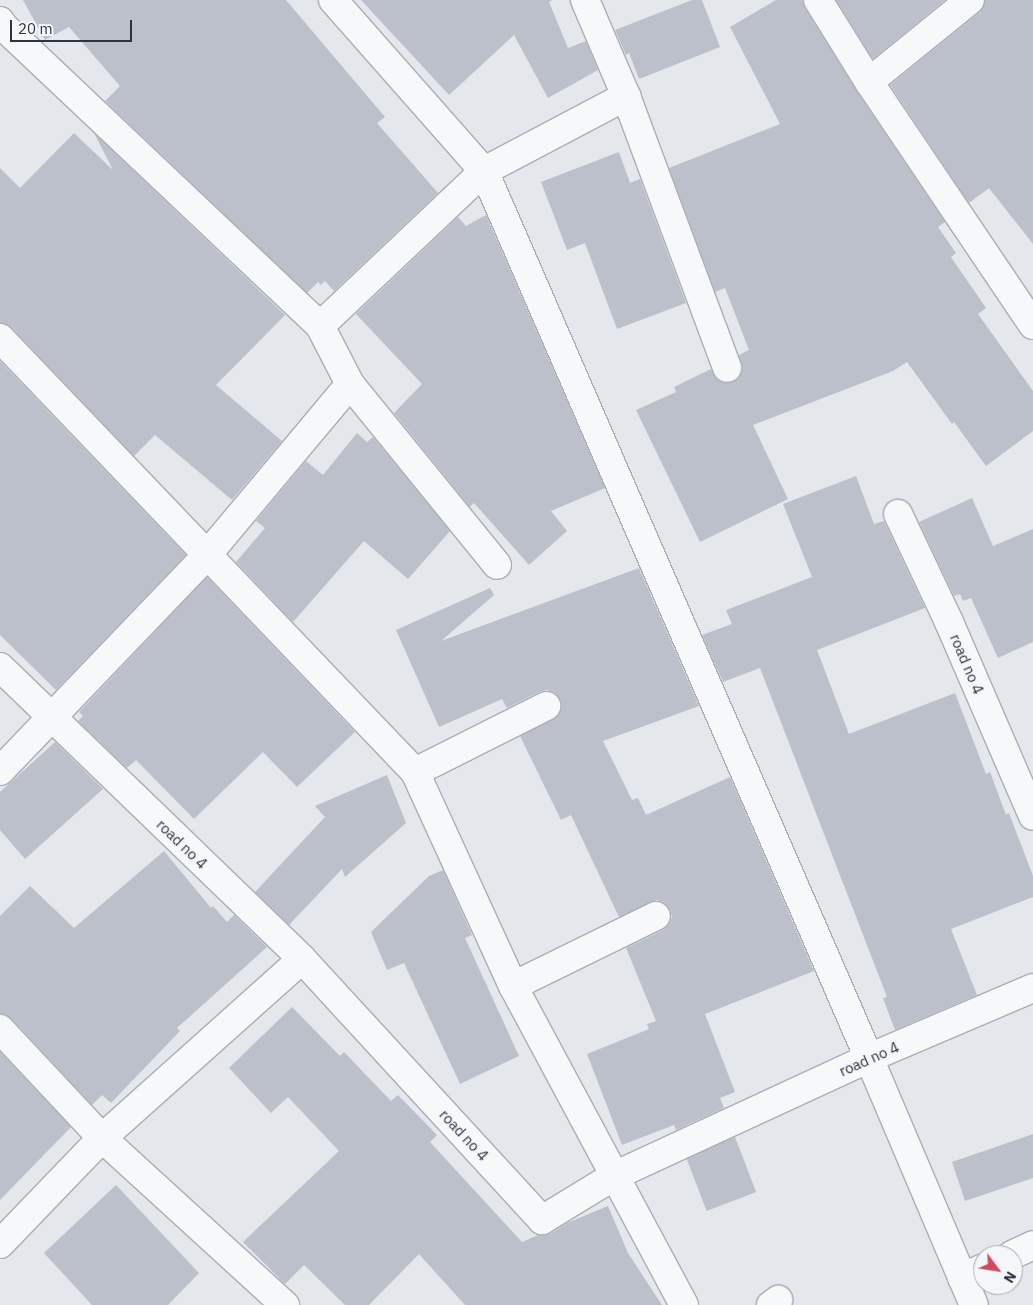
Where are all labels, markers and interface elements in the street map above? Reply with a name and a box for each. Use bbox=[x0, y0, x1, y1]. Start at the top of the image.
scale bar bbox=[12, 10, 135, 42]
text: 20 m bbox=[18, 19, 53, 38]
street label: road no 4 bbox=[946, 631, 988, 697]
street label: road no 4 bbox=[153, 815, 211, 873]
street label: road no 4 bbox=[836, 1038, 902, 1080]
street label: road no 4 bbox=[436, 1106, 492, 1164]
north arrow bbox=[973, 1245, 1023, 1295]
text: N bbox=[1000, 1268, 1020, 1286]

